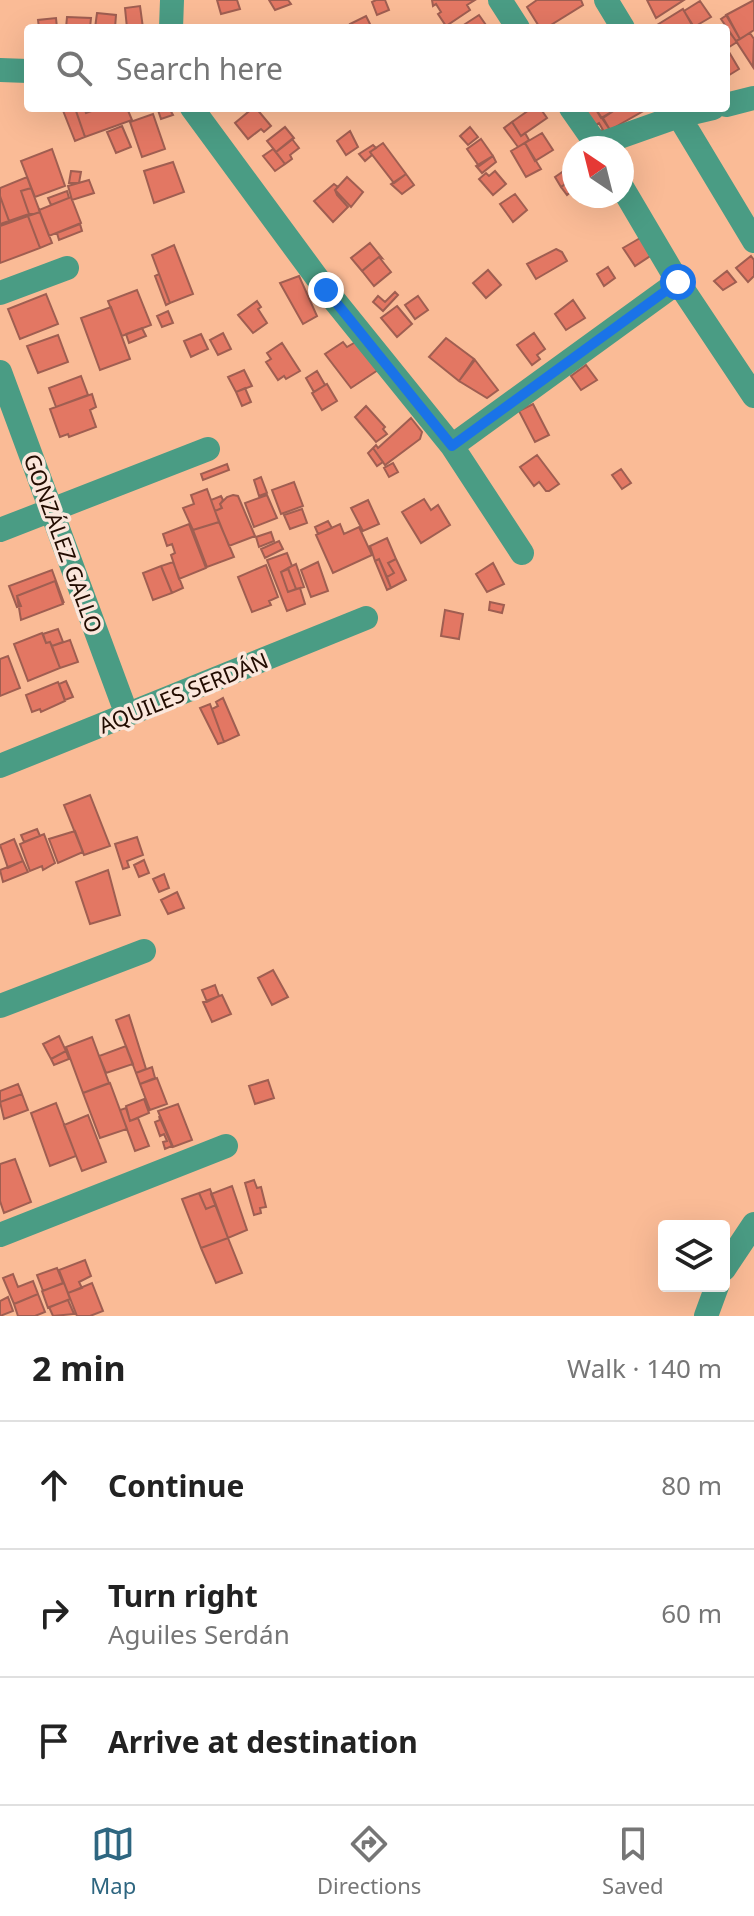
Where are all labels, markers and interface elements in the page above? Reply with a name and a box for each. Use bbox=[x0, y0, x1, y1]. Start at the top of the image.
search box bbox=[24, 24, 730, 112]
icon: search bbox=[52, 46, 96, 90]
text: Search here bbox=[116, 48, 283, 89]
north arrow bbox=[562, 136, 634, 208]
route start bbox=[660, 264, 696, 300]
route end bbox=[308, 272, 344, 308]
street label: GONZÁLEZ GALLO bbox=[18, 449, 110, 637]
street label: AQUILES SERDÁN bbox=[94, 644, 272, 740]
map controls bbox=[658, 1220, 730, 1292]
button: layers bbox=[658, 1220, 730, 1292]
text: 2 min bbox=[32, 1345, 126, 1391]
text: Walk · 140 m bbox=[567, 1350, 722, 1386]
icon: ahead bbox=[32, 1463, 76, 1507]
text: Continue bbox=[108, 1465, 244, 1506]
text: 80 m bbox=[661, 1467, 722, 1503]
text: Turn right bbox=[108, 1575, 258, 1616]
icon: right bbox=[32, 1591, 76, 1635]
text: 60 m bbox=[661, 1595, 722, 1631]
text: Aguiles Serdán bbox=[108, 1616, 290, 1652]
icon: arrive bbox=[32, 1719, 76, 1763]
text: Arrive at destination bbox=[108, 1721, 418, 1762]
tab: Map bbox=[90, 1822, 136, 1900]
tab: Directions bbox=[317, 1822, 421, 1900]
tab: Saved bbox=[602, 1822, 664, 1900]

